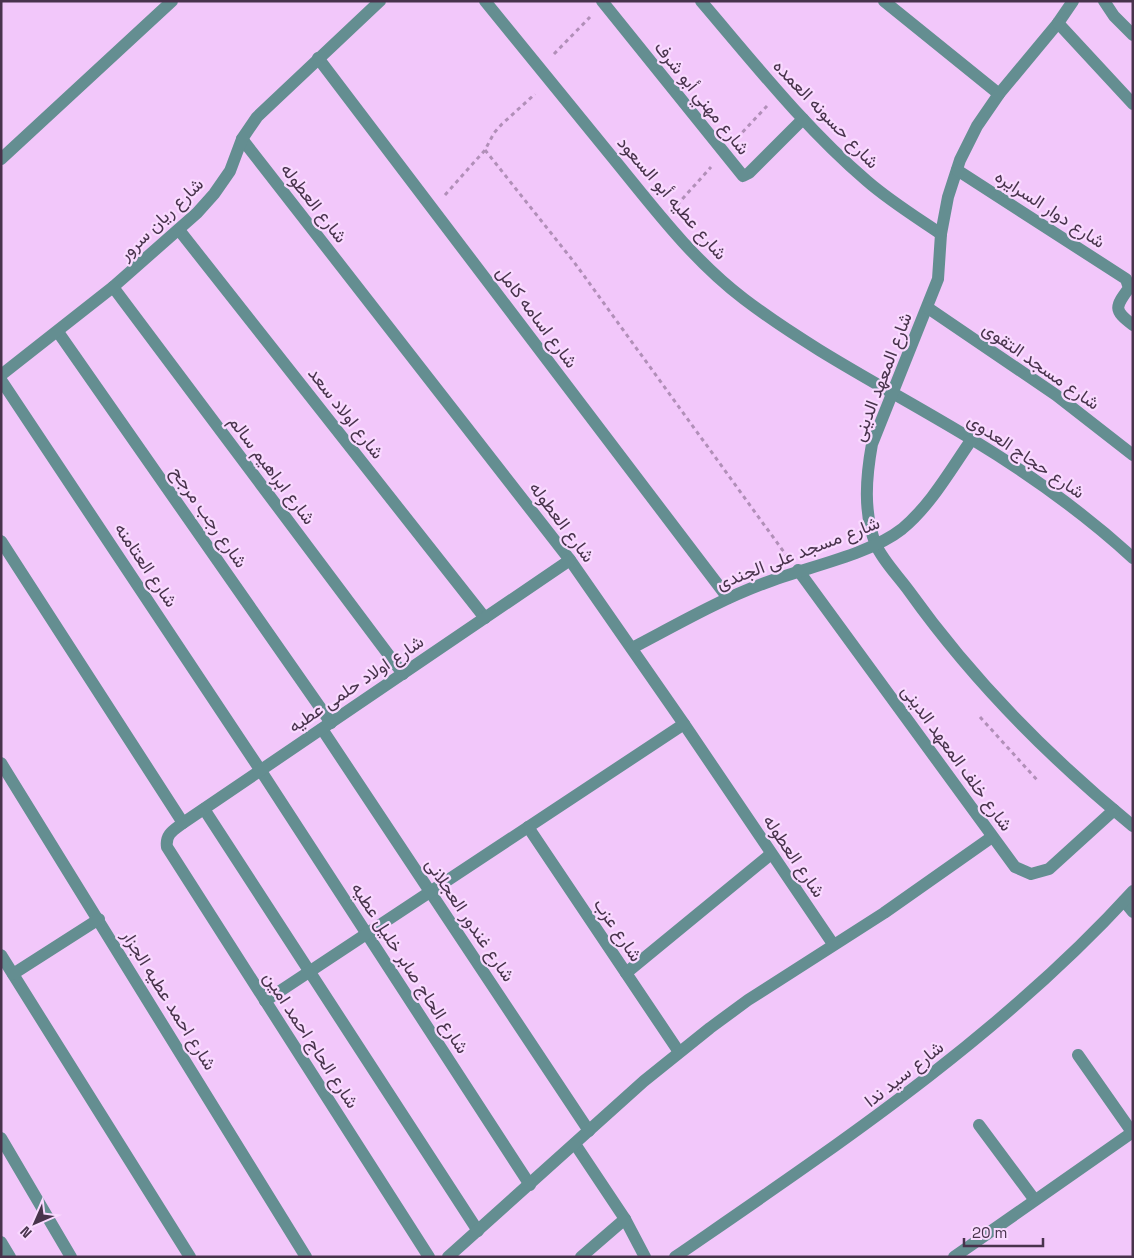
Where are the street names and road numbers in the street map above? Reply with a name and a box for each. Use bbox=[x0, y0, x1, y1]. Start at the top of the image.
street label: شارع مهني أبو شرف bbox=[646, 36, 755, 162]
street label: شارع حسونه العمده bbox=[768, 54, 884, 174]
street label: شارع عطيه أبو السعود bbox=[612, 131, 732, 265]
street label: شارع العطوله bbox=[275, 158, 353, 248]
street label: شارع دوار السرايره bbox=[990, 164, 1110, 254]
street label: شارع ريان سرور bbox=[113, 172, 209, 266]
street label: شارع اسامه كامل bbox=[491, 261, 583, 373]
street label: شارع المعهد الدينى bbox=[846, 309, 918, 445]
street label: شارع مسجد التقوى bbox=[978, 317, 1104, 415]
street label: شارع اولاد سعد bbox=[303, 362, 389, 464]
street label: شارع حجاج العدوى bbox=[963, 408, 1089, 504]
street label: شارع ابراهيم سالم bbox=[223, 411, 321, 529]
street label: شارع رجب مرجح bbox=[165, 462, 253, 572]
street label: شارع العطوله bbox=[524, 477, 600, 567]
street label: شارع مسجد على الجندى bbox=[713, 511, 883, 595]
street label: شارع العتامنه bbox=[109, 518, 183, 612]
street label: شارع اولاد حلمى عطيه bbox=[284, 630, 428, 738]
street label: شارع خلف المعهد الدينى bbox=[896, 680, 1018, 836]
street label: شارع العطوله bbox=[757, 810, 831, 902]
street label: شارع غندور العجلانى bbox=[420, 854, 520, 986]
street label: شارع الحاج صابر خليل عطيه bbox=[346, 878, 474, 1058]
street label: شارع عزب bbox=[588, 894, 648, 966]
street label: شارع احمد عطيه الجزار bbox=[116, 924, 222, 1075]
street label: شارع الحاج احمد امين bbox=[258, 967, 364, 1113]
street label: شارع سيد ندا bbox=[859, 1035, 949, 1113]

